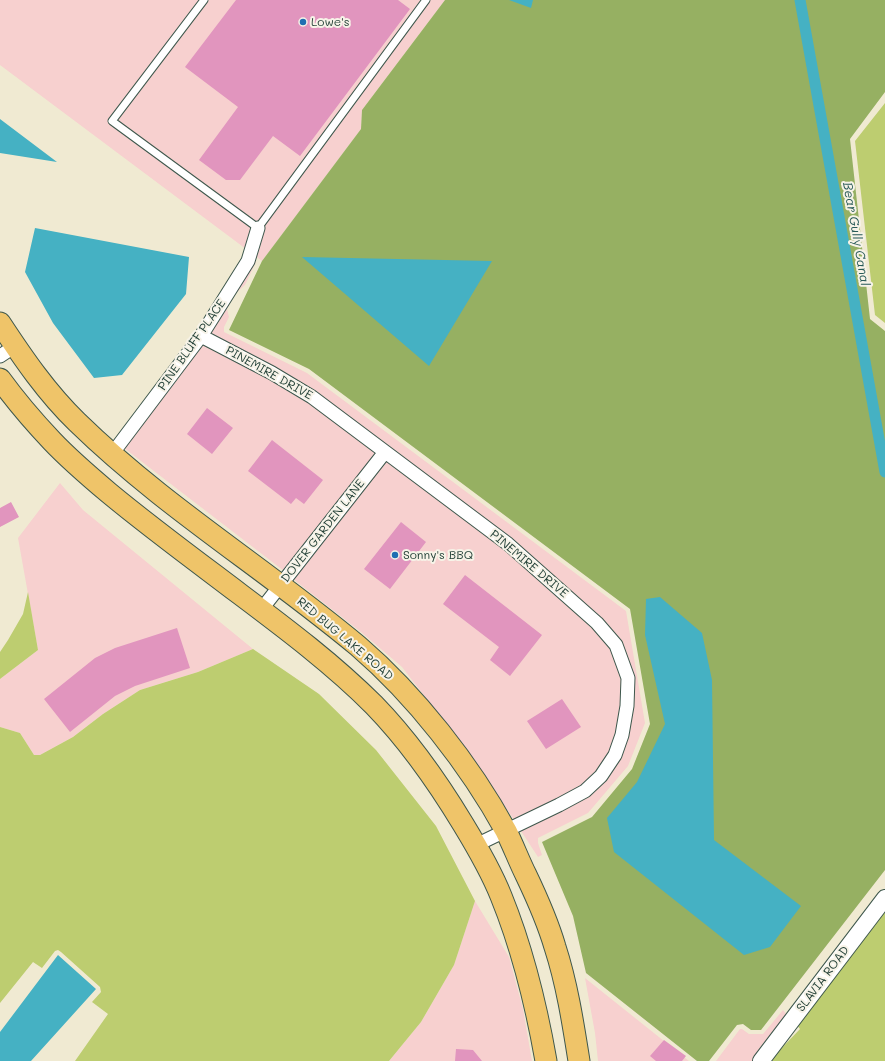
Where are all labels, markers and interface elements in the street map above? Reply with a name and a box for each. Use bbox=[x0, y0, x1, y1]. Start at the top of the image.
place label: Lowe's bbox=[311, 15, 350, 29]
marker: Lowe's bbox=[298, 17, 308, 27]
water label: Bear Gully Canal bbox=[839, 181, 873, 287]
street label: PINE BLUFF PLACE bbox=[155, 297, 229, 393]
street label: PINEMIRE DRIVE bbox=[223, 343, 315, 403]
street label: DOVER GARDEN LANE bbox=[278, 477, 368, 585]
street label: PINEMIRE DRIVE bbox=[487, 527, 571, 601]
place label: Sonny's BBQ bbox=[403, 548, 473, 562]
marker: Sonny's BBQ bbox=[390, 550, 400, 560]
street label: RED BUG LAKE ROAD bbox=[294, 595, 396, 683]
street label: SLAVIA ROAD bbox=[794, 943, 852, 1015]

